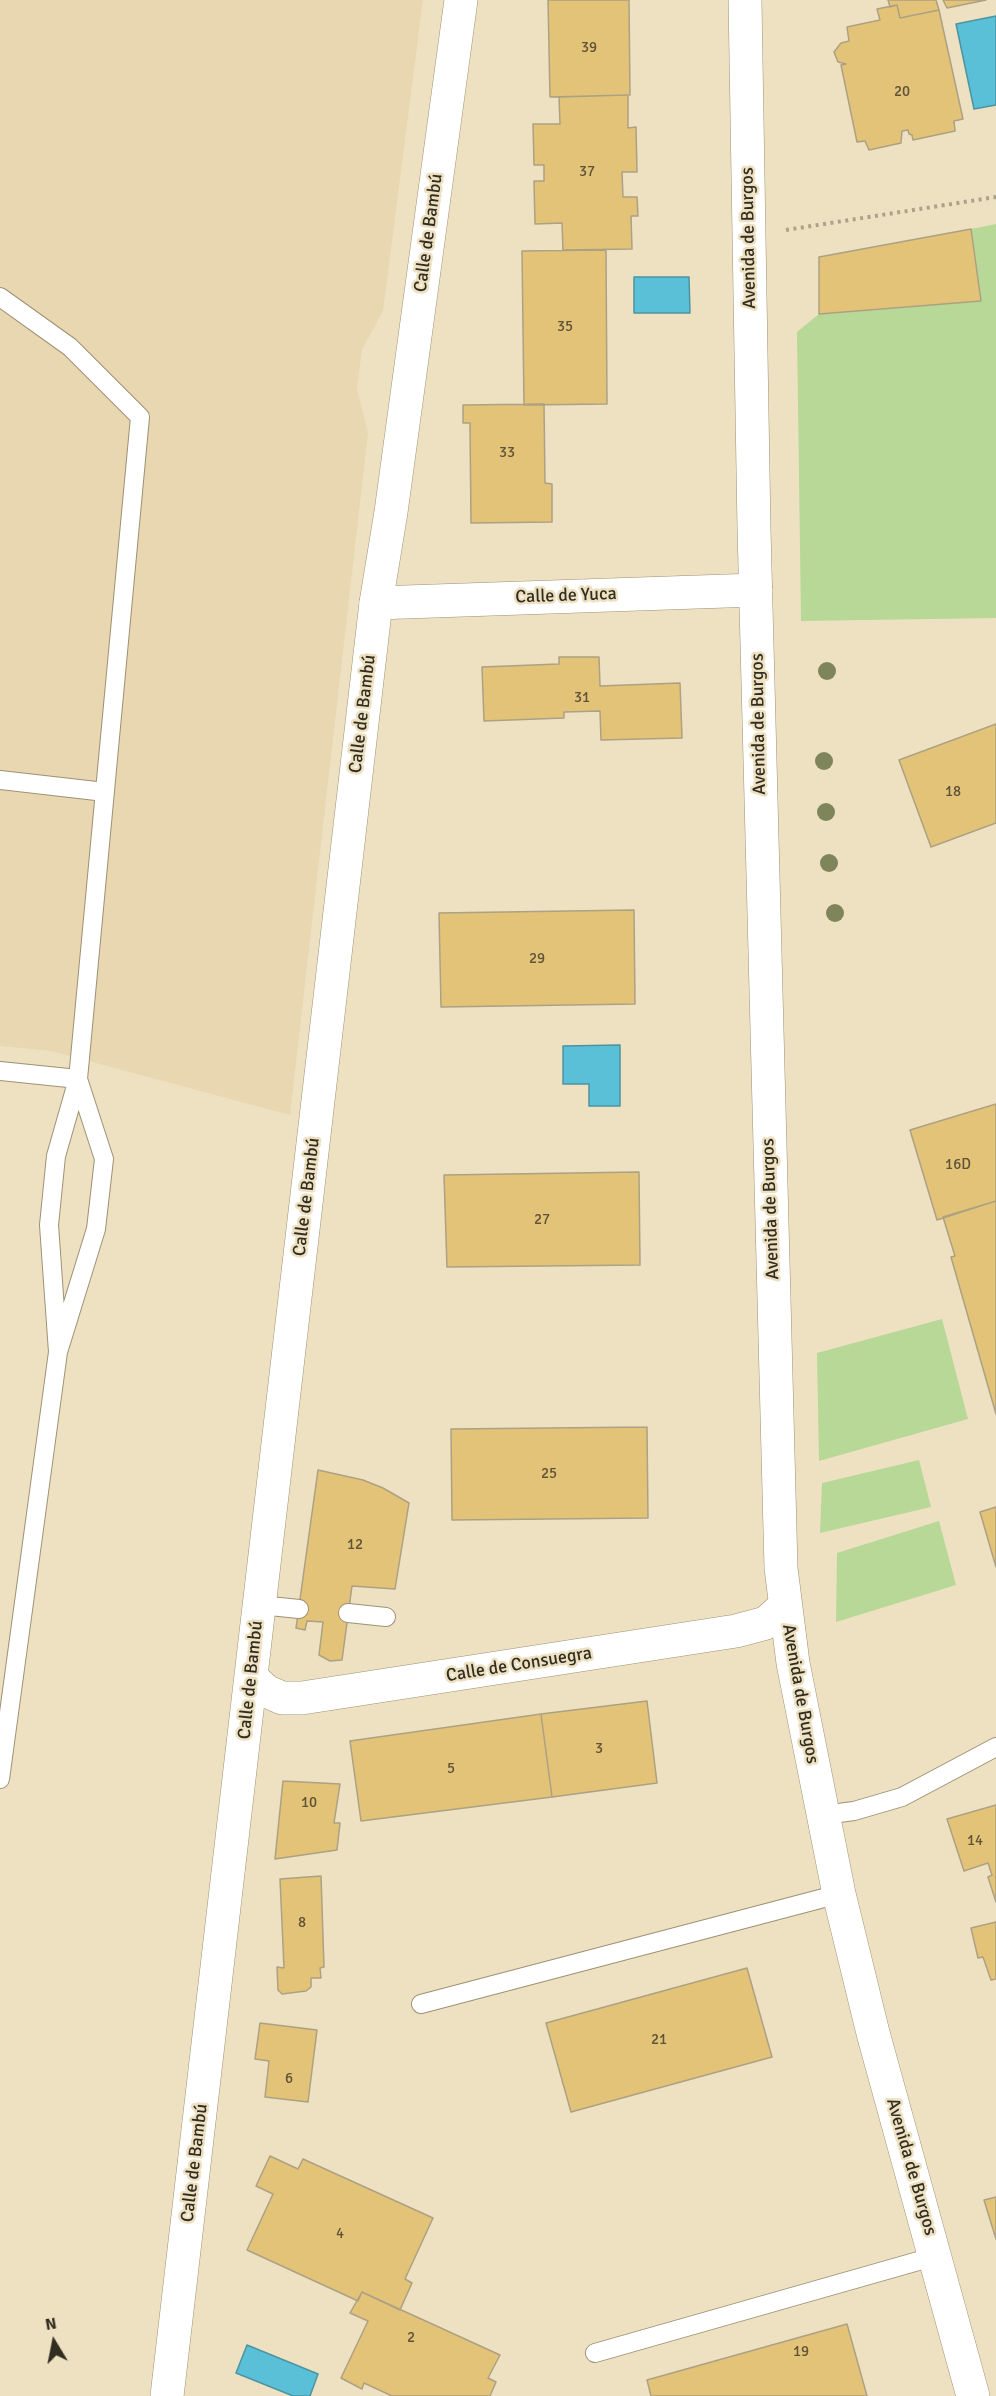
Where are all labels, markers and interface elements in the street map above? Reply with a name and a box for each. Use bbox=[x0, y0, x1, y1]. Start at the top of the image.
house number: 39 bbox=[581, 39, 597, 57]
house number: 20 bbox=[894, 83, 910, 101]
house number: 37 bbox=[579, 163, 595, 181]
street label: Avenida de Burgos bbox=[737, 167, 761, 309]
street label: Calle de Bambú bbox=[410, 172, 448, 294]
house number: 35 bbox=[557, 318, 573, 336]
house number: 33 bbox=[499, 444, 515, 462]
street label: Calle de Yuca bbox=[515, 583, 617, 609]
street label: Avenida de Burgos bbox=[747, 653, 771, 795]
street label: Calle de Bambú bbox=[345, 654, 381, 774]
house number: 31 bbox=[574, 689, 590, 707]
house number: 18 bbox=[945, 783, 961, 801]
house number: 29 bbox=[529, 950, 545, 968]
street label: Calle de Bambú bbox=[289, 1137, 325, 1257]
street label: Avenida de Burgos bbox=[758, 1138, 784, 1280]
house number: 16D bbox=[945, 1156, 971, 1174]
house number: 27 bbox=[534, 1211, 550, 1229]
house number: 25 bbox=[541, 1465, 557, 1483]
house number: 12 bbox=[347, 1536, 363, 1554]
street label: Calle de Bambú bbox=[234, 1620, 268, 1740]
street label: Avenida de Burgos bbox=[777, 1622, 823, 1766]
street label: Calle de Consuegra bbox=[445, 1643, 593, 1687]
house number: 3 bbox=[595, 1740, 603, 1758]
house number: 5 bbox=[447, 1760, 455, 1778]
house number: 10 bbox=[301, 1794, 317, 1812]
house number: 14 bbox=[967, 1832, 983, 1850]
house number: 8 bbox=[298, 1914, 306, 1932]
house number: 21 bbox=[651, 2031, 667, 2049]
house number: 6 bbox=[285, 2070, 293, 2088]
street label: Avenida de Burgos bbox=[881, 2096, 941, 2238]
street label: Calle de Bambú bbox=[177, 2103, 213, 2223]
house number: 4 bbox=[336, 2225, 344, 2243]
north arrow bbox=[24, 2312, 84, 2372]
text: N bbox=[44, 2313, 58, 2335]
house number: 2 bbox=[407, 2329, 415, 2347]
house number: 19 bbox=[793, 2343, 809, 2361]

